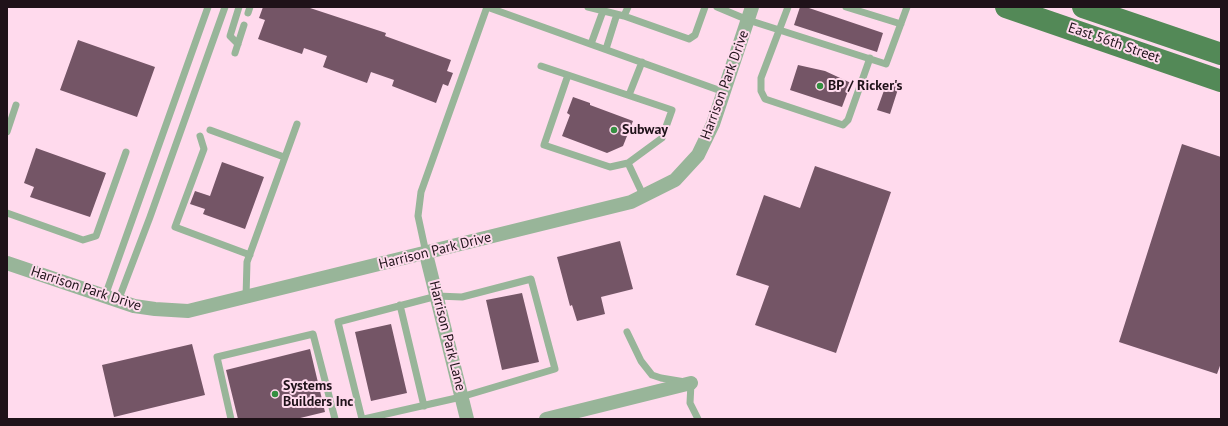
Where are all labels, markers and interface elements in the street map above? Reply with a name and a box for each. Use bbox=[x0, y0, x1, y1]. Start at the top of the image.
street label: East 56th Street bbox=[1066, 19, 1162, 67]
street label: Harrison Park Drive bbox=[697, 28, 753, 142]
place label: BP / Ricker's bbox=[828, 78, 903, 94]
marker: BP / Ricker's bbox=[815, 81, 825, 91]
place label: Subway bbox=[622, 122, 668, 138]
marker: Subway bbox=[609, 125, 619, 135]
street label: Harrison Park Drive bbox=[377, 229, 493, 273]
street label: Harrison Park Drive bbox=[29, 263, 143, 315]
street label: Harrison Park Lane bbox=[425, 279, 469, 393]
place label: Systems Builders Inc bbox=[283, 378, 353, 410]
marker: Systems Builders Inc bbox=[270, 389, 280, 399]

